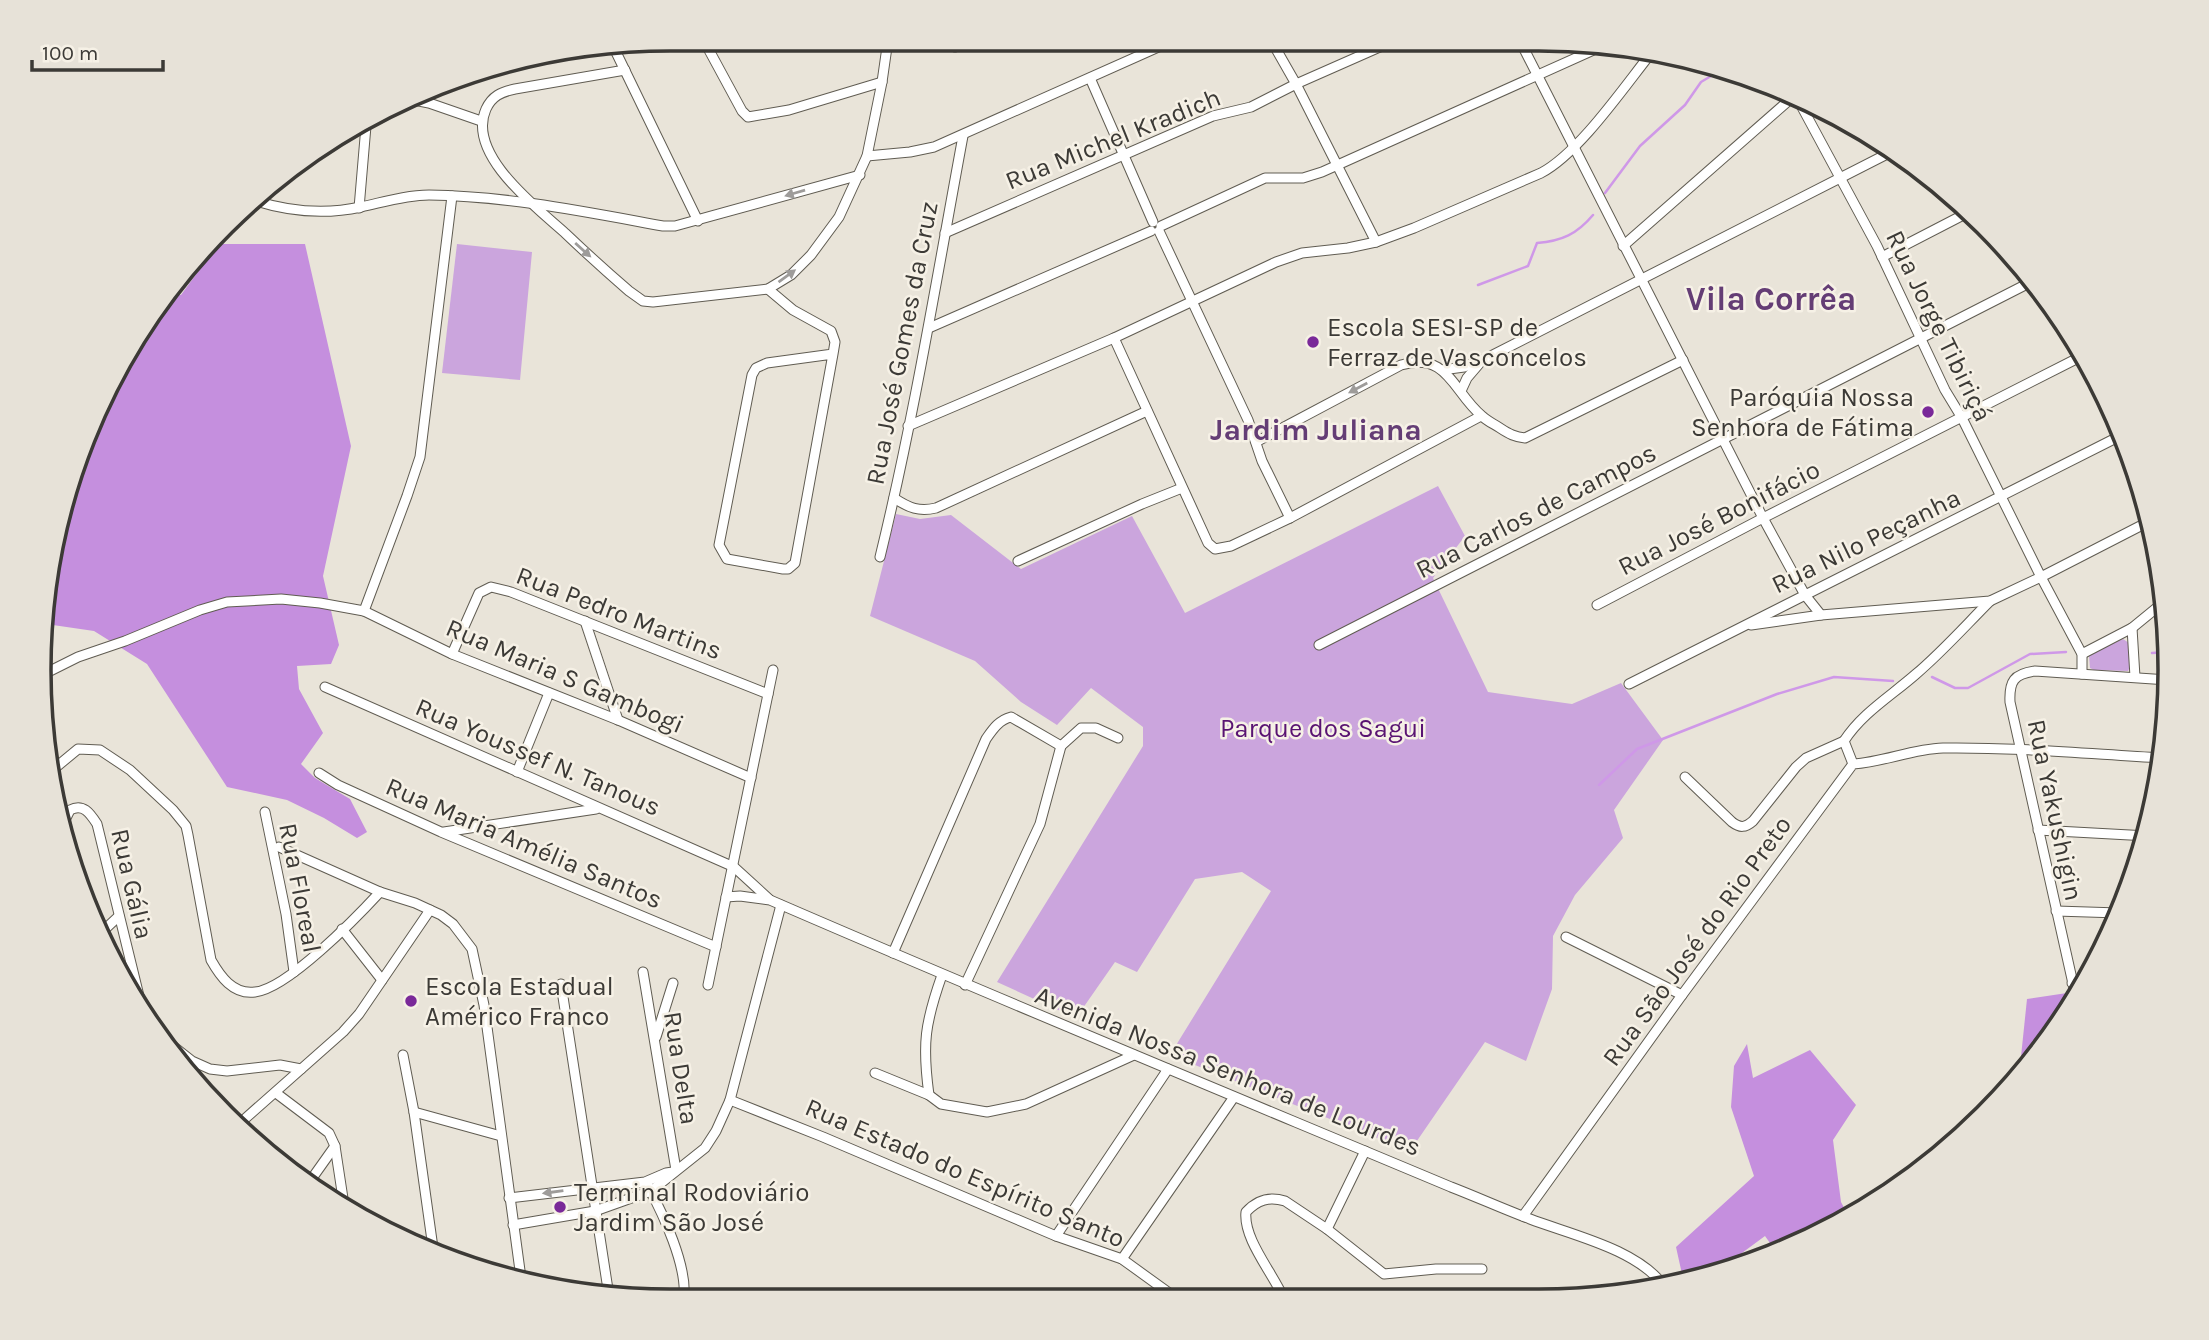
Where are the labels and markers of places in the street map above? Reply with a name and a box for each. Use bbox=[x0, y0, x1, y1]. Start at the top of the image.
place label: Escola SESI-SP de Ferraz de Vasconcelos bbox=[1327, 312, 1587, 373]
marker: Escola SESI-SP de Ferraz de Vasconcelos bbox=[1305, 334, 1321, 350]
place label: Paróquia Nossa Senhora de Fátima bbox=[1691, 382, 1914, 443]
marker: Paróquia Nossa Senhora de Fátima bbox=[1920, 404, 1936, 420]
place label: Escola Estadual Américo Franco bbox=[425, 971, 614, 1032]
marker: Escola Estadual Américo Franco bbox=[403, 993, 419, 1009]
place label: Terminal Rodoviário Jardim São José bbox=[574, 1177, 810, 1238]
marker: Terminal Rodoviário Jardim São José bbox=[552, 1199, 568, 1215]

